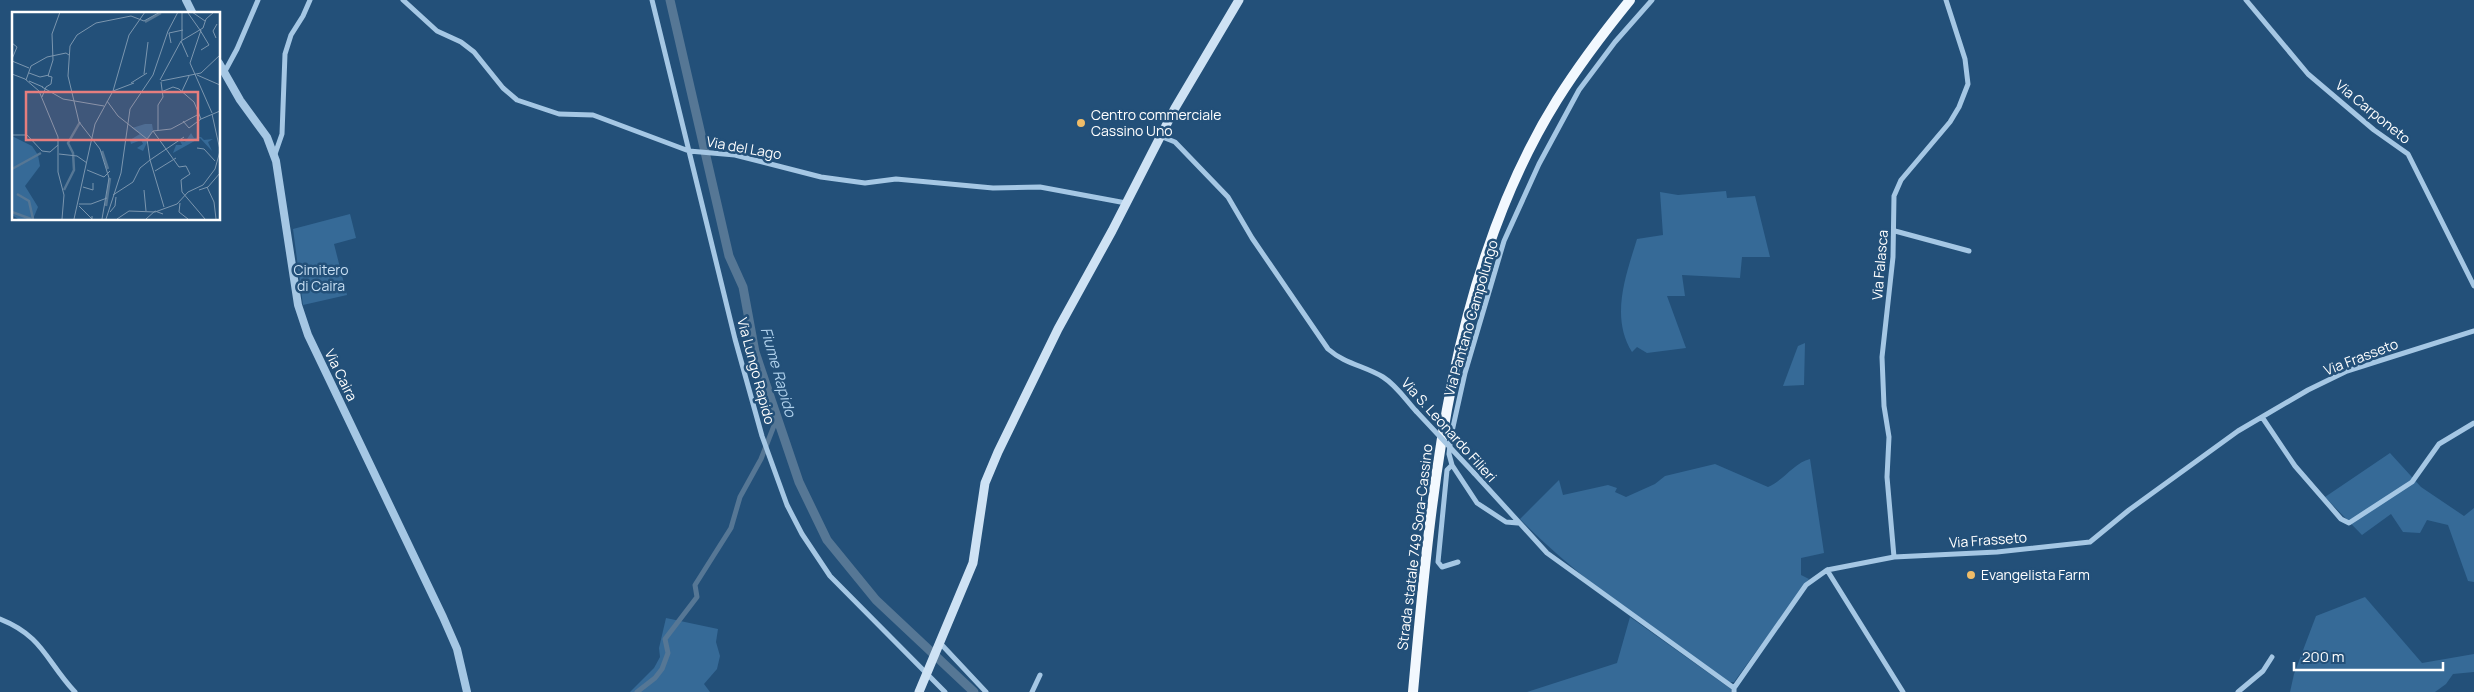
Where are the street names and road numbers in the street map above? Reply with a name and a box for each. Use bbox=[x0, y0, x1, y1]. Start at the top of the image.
street label: Via Carponeto bbox=[2332, 75, 2415, 148]
street label: Via del Lago bbox=[705, 132, 783, 163]
street label: Via Falasca bbox=[1867, 229, 1892, 301]
street label: Via Pantano Campolungo bbox=[1439, 238, 1502, 398]
street label: Via Lungo Rapido bbox=[733, 315, 780, 426]
street label: Via Frasseto bbox=[2321, 334, 2401, 379]
street label: Via Caira bbox=[321, 346, 362, 404]
street label: Via S. Leonardo Filieri bbox=[1397, 374, 1501, 486]
street label: Strada statale 749 Sora-Cassino bbox=[1392, 443, 1437, 651]
street label: Via Frasseto bbox=[1948, 527, 2028, 552]

